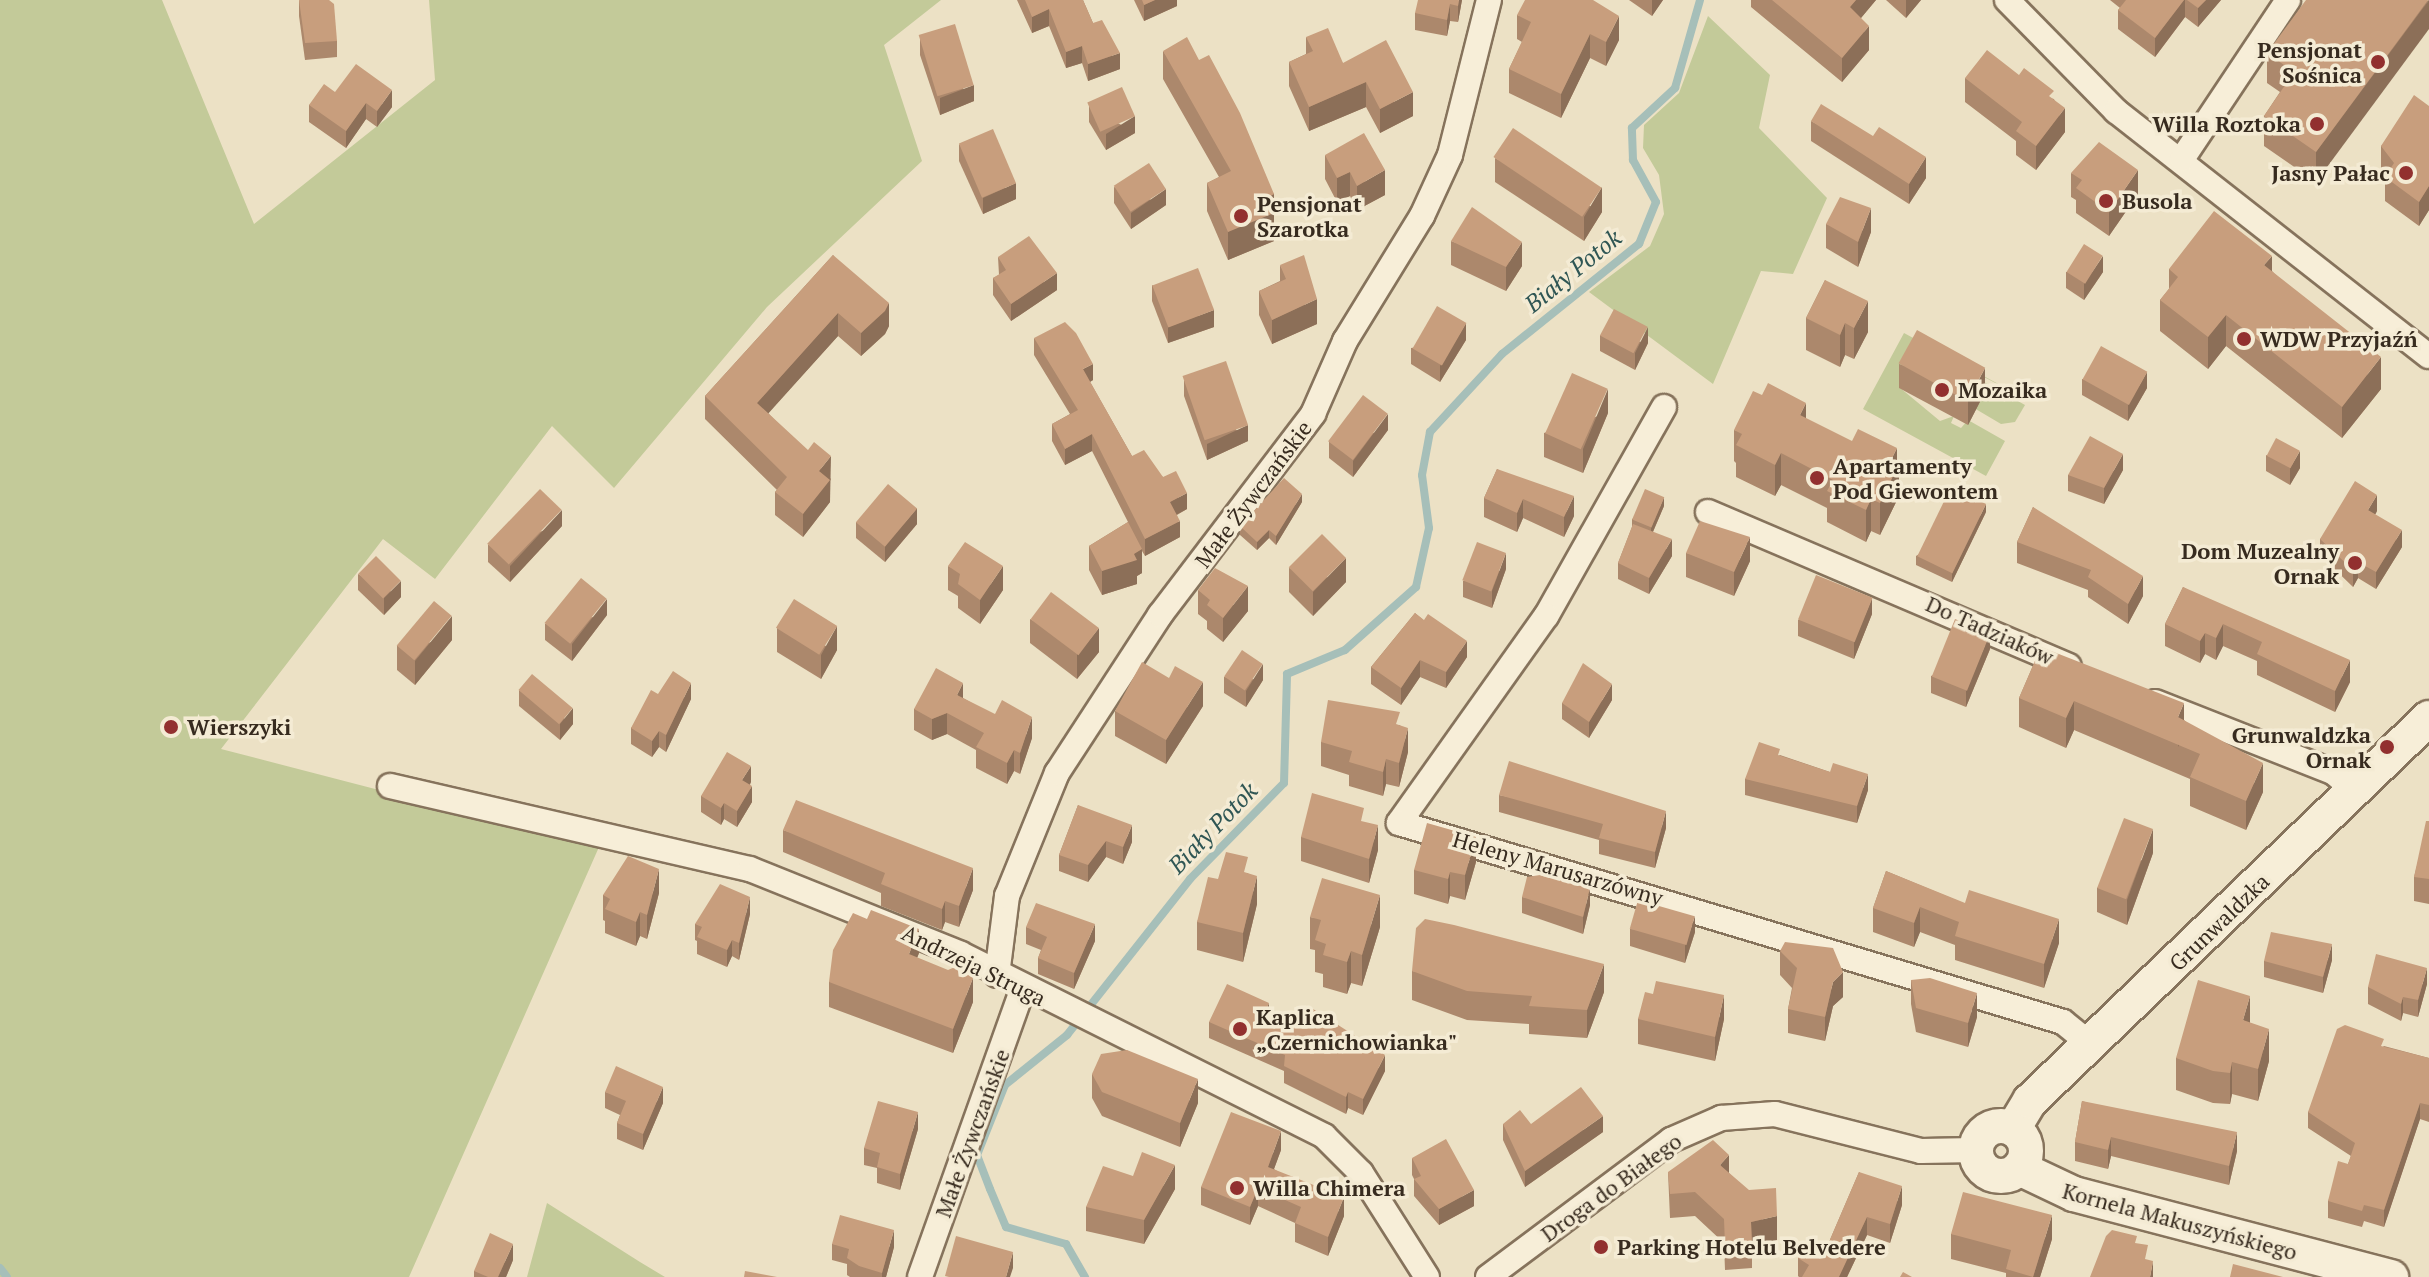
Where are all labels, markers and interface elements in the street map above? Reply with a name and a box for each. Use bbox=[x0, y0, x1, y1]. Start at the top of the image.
place label: Pensjonat Sośnica bbox=[2257, 36, 2362, 88]
marker: Pensjonat Sośnica bbox=[2369, 53, 2387, 71]
place label: Willa Roztoka bbox=[2152, 111, 2301, 137]
marker: Willa Roztoka bbox=[2308, 115, 2326, 133]
place label: Jasny Pałac bbox=[2271, 160, 2390, 186]
marker: Jasny Pałac bbox=[2397, 164, 2415, 182]
place label: Busola bbox=[2122, 188, 2193, 214]
place label: Pensjonat Szarotka bbox=[1257, 190, 1362, 242]
marker: Busola bbox=[2097, 192, 2115, 210]
marker: Pensjonat Szarotka bbox=[1232, 207, 1250, 225]
water label: Biały Potok bbox=[1519, 223, 1627, 319]
place label: WDW Przyjaźń bbox=[2260, 326, 2418, 352]
marker: WDW Przyjaźń bbox=[2235, 330, 2253, 348]
place label: Mozaika bbox=[1958, 377, 2047, 403]
marker: Mozaika bbox=[1933, 381, 1951, 399]
street label: Małe Żywczańskie bbox=[1189, 415, 1317, 573]
place label: Apartamenty Pod Giewontem bbox=[1833, 452, 1998, 504]
marker: Apartamenty Pod Giewontem bbox=[1808, 469, 1826, 487]
place label: Dom Muzealny Ornak bbox=[2181, 537, 2339, 588]
marker: Dom Muzealny Ornak bbox=[2346, 554, 2364, 572]
street label: Do Tadziaków bbox=[1922, 590, 2058, 670]
place label: Wierszyki bbox=[187, 714, 291, 740]
marker: Wierszyki bbox=[162, 718, 180, 736]
place label: Grunwaldzka Ornak bbox=[2232, 721, 2371, 772]
marker: Grunwaldzka Ornak bbox=[2378, 738, 2396, 756]
water label: Biały Potok bbox=[1162, 776, 1264, 880]
street label: Heleny Marusarzówny bbox=[1450, 825, 1666, 911]
street label: Grunwaldzka bbox=[2164, 868, 2274, 976]
street label: Andrzeja Struga bbox=[898, 919, 1050, 1011]
place label: Kaplica „Czernichowianka" bbox=[1256, 1003, 1457, 1054]
marker: Kaplica „Czernichowianka" bbox=[1231, 1020, 1249, 1038]
street label: Małe Żywczańskie bbox=[929, 1045, 1015, 1221]
street label: Droga do Białego bbox=[1536, 1127, 1686, 1247]
place label: Willa Chimera bbox=[1253, 1175, 1405, 1201]
street label: Kornela Makuszyńskiego bbox=[2060, 1177, 2300, 1265]
marker: Willa Chimera bbox=[1228, 1179, 1246, 1197]
place label: Parking Hotelu Belvedere bbox=[1617, 1234, 1886, 1260]
marker: Parking Hotelu Belvedere bbox=[1592, 1238, 1610, 1256]

